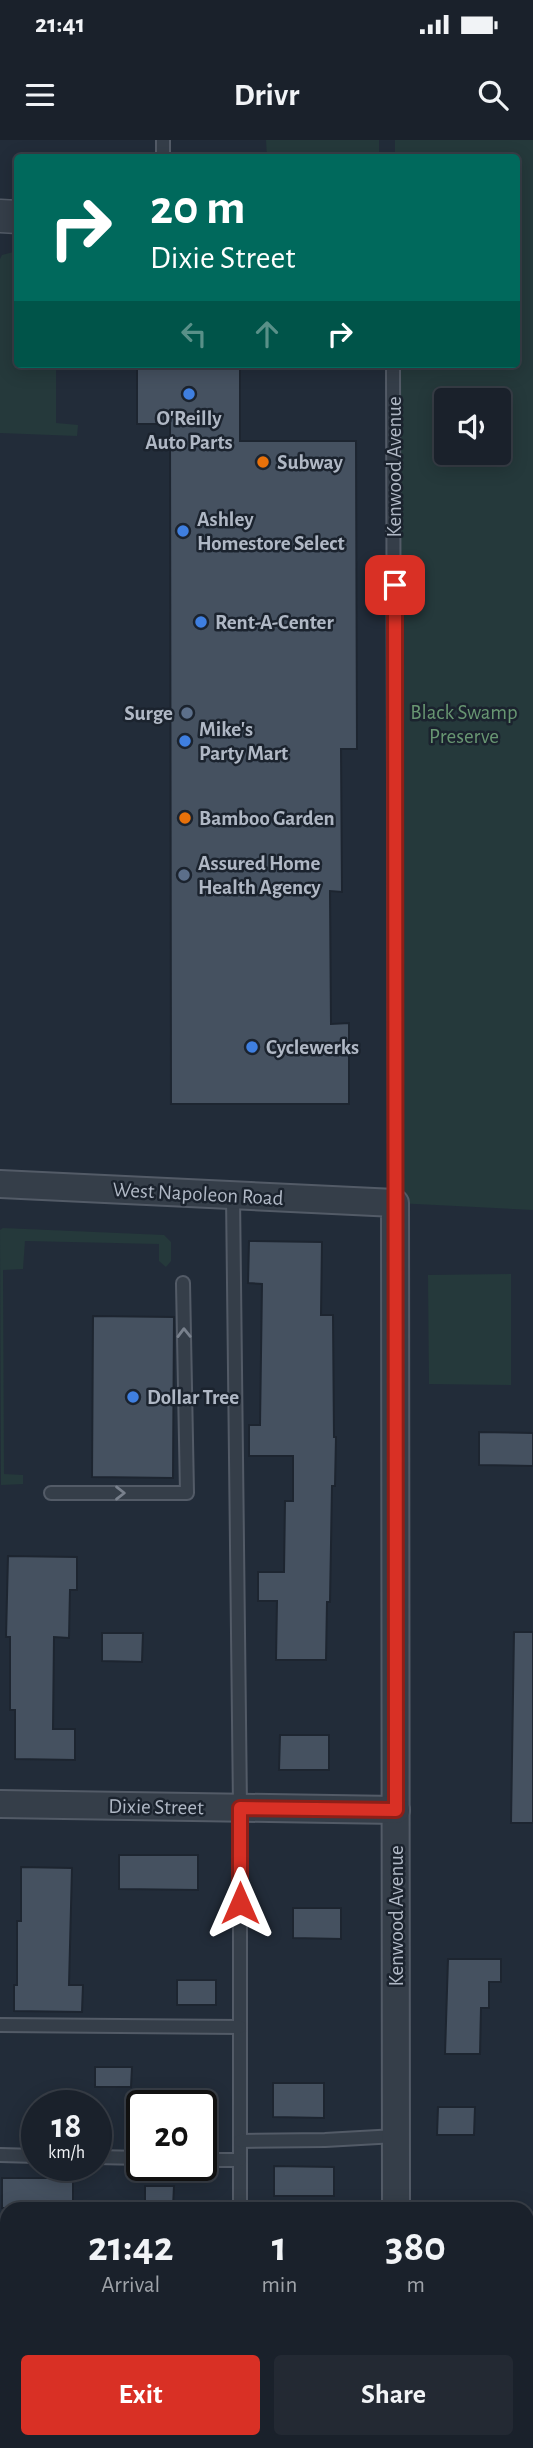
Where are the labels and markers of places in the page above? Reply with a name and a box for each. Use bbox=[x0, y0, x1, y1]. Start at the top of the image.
marker: O'Reilly Auto Parts bbox=[181, 386, 197, 402]
place label: O'Reilly Auto Parts bbox=[145, 408, 233, 453]
place label: Subway bbox=[277, 452, 343, 473]
marker: Subway bbox=[255, 454, 271, 470]
place label: Ashley Homestore Select bbox=[197, 509, 345, 554]
marker: Ashley Homestore Select bbox=[175, 523, 191, 539]
pin bbox=[365, 555, 425, 615]
place label: Rent-A-Center bbox=[215, 612, 335, 633]
marker: Rent-A-Center bbox=[193, 614, 209, 630]
place label: Surge bbox=[124, 703, 173, 724]
marker: Surge bbox=[179, 705, 195, 721]
place label: Mike's Party Mart bbox=[199, 719, 288, 764]
marker: Mike's Party Mart bbox=[177, 733, 193, 749]
place label: Bamboo Garden bbox=[199, 808, 335, 829]
marker: Bamboo Garden bbox=[177, 810, 193, 826]
place label: Assured Home Health Agency bbox=[198, 853, 321, 898]
marker: Assured Home Health Agency bbox=[176, 867, 192, 883]
place label: Cyclewerks bbox=[266, 1037, 359, 1058]
marker: Cyclewerks bbox=[244, 1039, 260, 1055]
place label: Dollar Tree bbox=[147, 1387, 239, 1408]
marker: Dollar Tree bbox=[125, 1389, 141, 1405]

